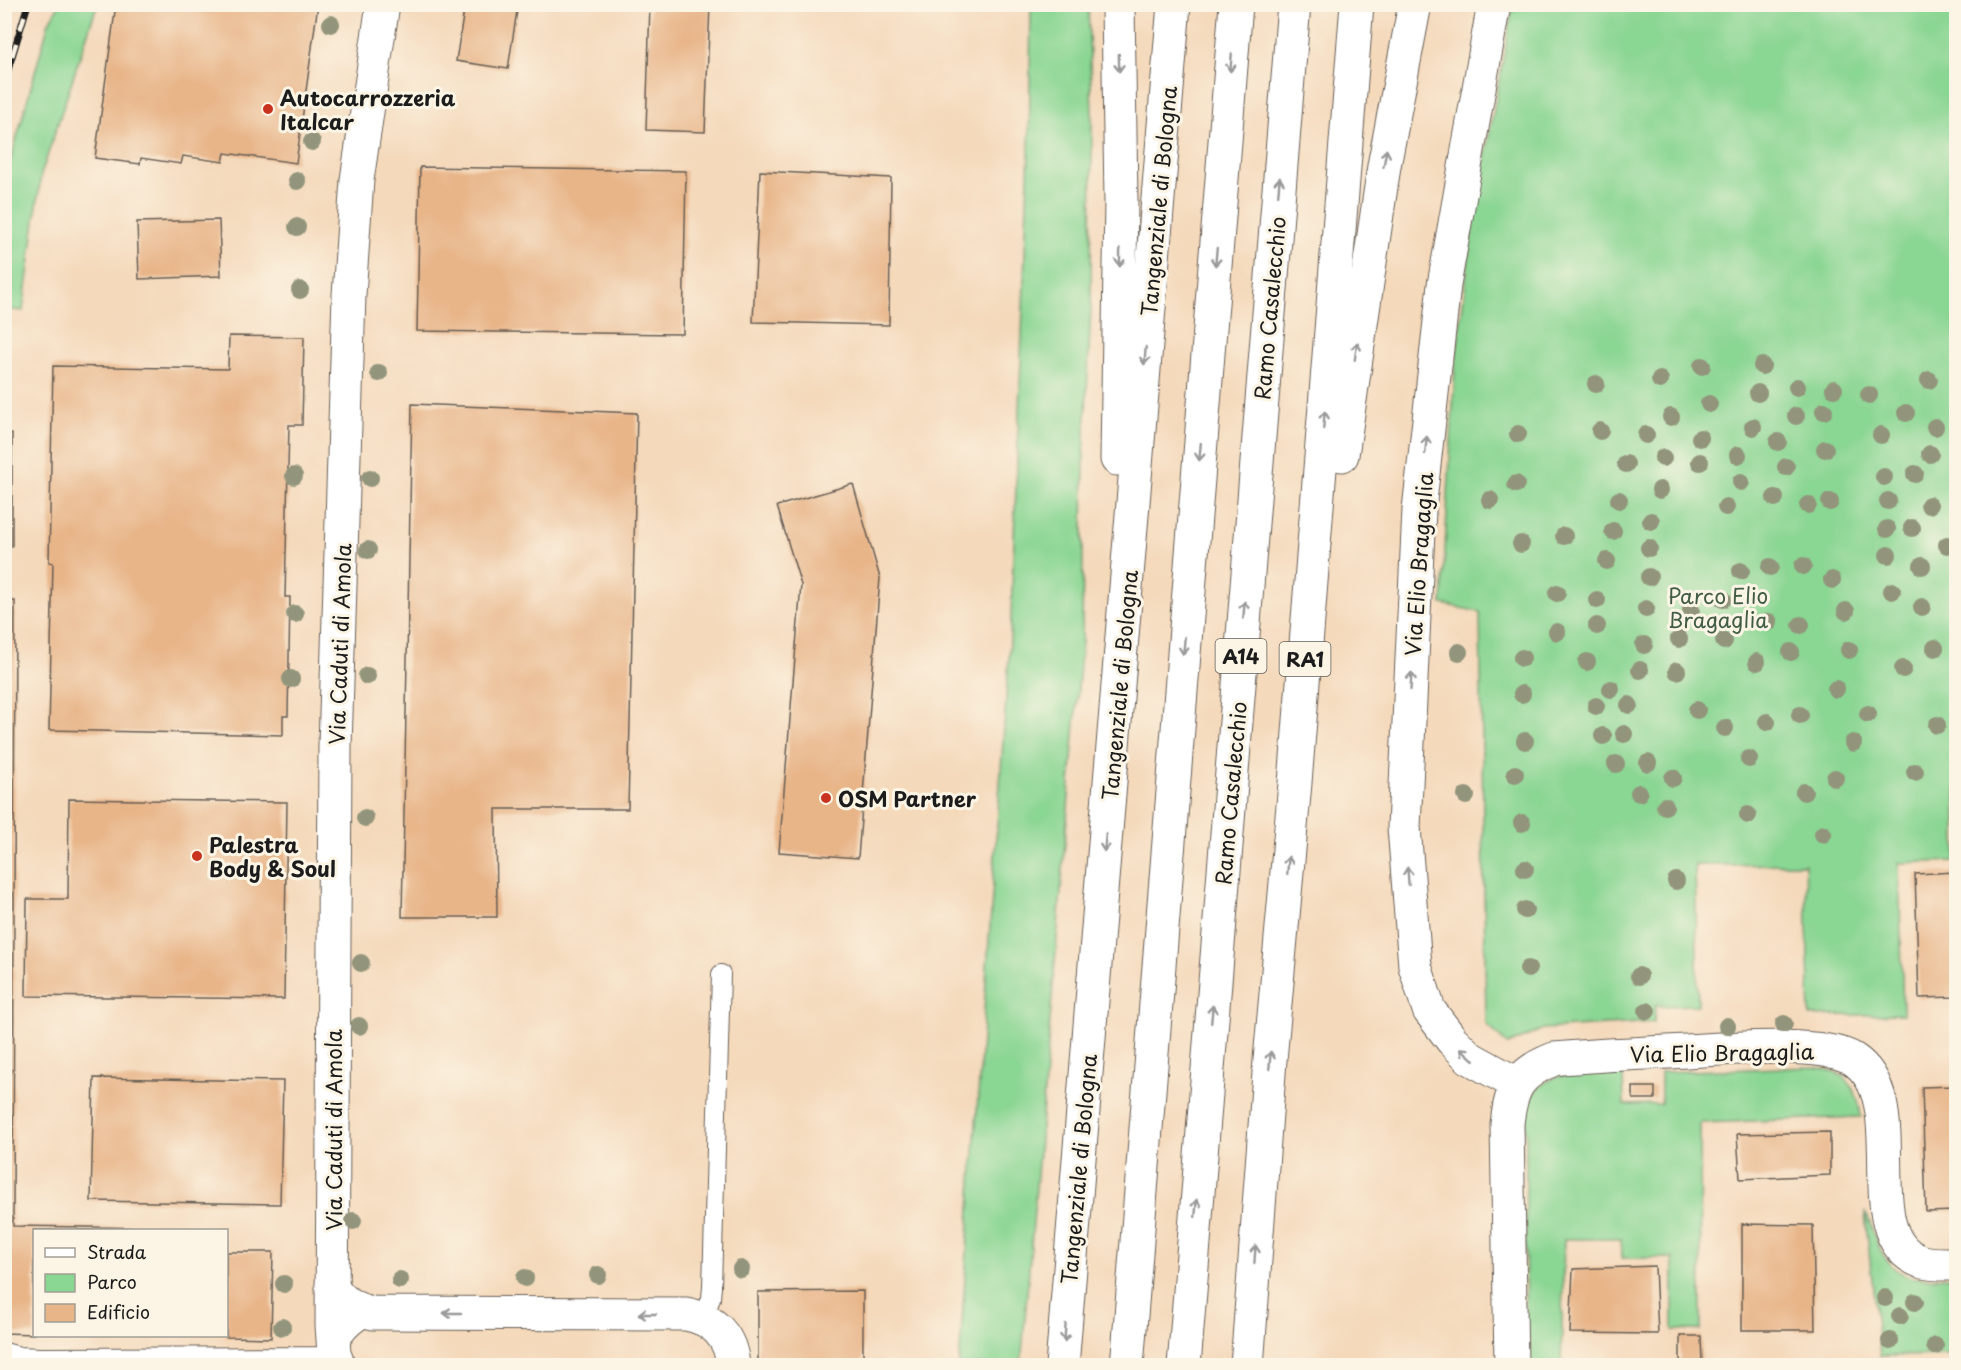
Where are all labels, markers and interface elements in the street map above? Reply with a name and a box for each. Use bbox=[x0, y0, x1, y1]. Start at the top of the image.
one-way arrow bbox=[1113, 52, 1125, 72]
one-way arrow bbox=[1226, 52, 1237, 72]
place label: Autocarrozzeria Italcar bbox=[280, 81, 456, 137]
street label: Tangenziale di Bologna bbox=[1132, 84, 1184, 318]
marker: Autocarrozzeria Italcar bbox=[261, 102, 275, 116]
one-way arrow bbox=[1380, 149, 1391, 169]
one-way arrow bbox=[1274, 176, 1285, 196]
street label: Ramo Casalecchio bbox=[1245, 215, 1293, 401]
one-way arrow bbox=[1114, 247, 1126, 267]
one-way arrow bbox=[1210, 247, 1221, 267]
one-way arrow bbox=[1351, 342, 1362, 361]
one-way arrow bbox=[1139, 345, 1150, 365]
one-way arrow bbox=[1319, 410, 1330, 430]
one-way arrow bbox=[1421, 435, 1432, 455]
one-way arrow bbox=[1194, 441, 1205, 461]
street label: Via Elio Bragaglia bbox=[1396, 471, 1440, 657]
street label: Via Caduti di Amola bbox=[319, 543, 359, 745]
street label: Tangenziale di Bologna bbox=[1093, 568, 1145, 802]
park label: Parco Elio Bragaglia bbox=[1668, 579, 1768, 635]
one-way arrow bbox=[1239, 601, 1250, 621]
one-way arrow bbox=[1178, 635, 1189, 655]
road number: A14 bbox=[1216, 639, 1266, 673]
road number: RA1 bbox=[1280, 642, 1330, 676]
one-way arrow bbox=[1405, 672, 1417, 692]
street label: Ramo Casalecchio bbox=[1206, 700, 1254, 886]
place label: OSM Partner bbox=[838, 782, 977, 814]
marker: OSM Partner bbox=[819, 791, 833, 805]
place label: Palestra Body & Soul bbox=[209, 828, 336, 884]
one-way arrow bbox=[1100, 833, 1111, 853]
marker: Palestra Body & Soul bbox=[190, 849, 204, 863]
one-way arrow bbox=[1283, 856, 1294, 876]
one-way arrow bbox=[1402, 866, 1413, 886]
one-way arrow bbox=[1207, 1004, 1218, 1024]
street label: Via Caduti di Amola bbox=[317, 1029, 349, 1231]
street label: Via Elio Bragaglia bbox=[1630, 1034, 1815, 1070]
one-way arrow bbox=[1460, 1047, 1475, 1061]
one-way arrow bbox=[1265, 1050, 1276, 1070]
street label: Tangenziale di Bologna bbox=[1052, 1052, 1104, 1286]
one-way arrow bbox=[1191, 1199, 1202, 1219]
legend bbox=[33, 1229, 228, 1337]
text: Strada bbox=[87, 1238, 147, 1265]
one-way arrow bbox=[1250, 1245, 1261, 1264]
text: Parco bbox=[87, 1268, 137, 1295]
text: Edificio bbox=[87, 1298, 150, 1325]
one-way arrow bbox=[442, 1307, 462, 1319]
one-way arrow bbox=[637, 1308, 657, 1320]
one-way arrow bbox=[1059, 1322, 1070, 1342]

